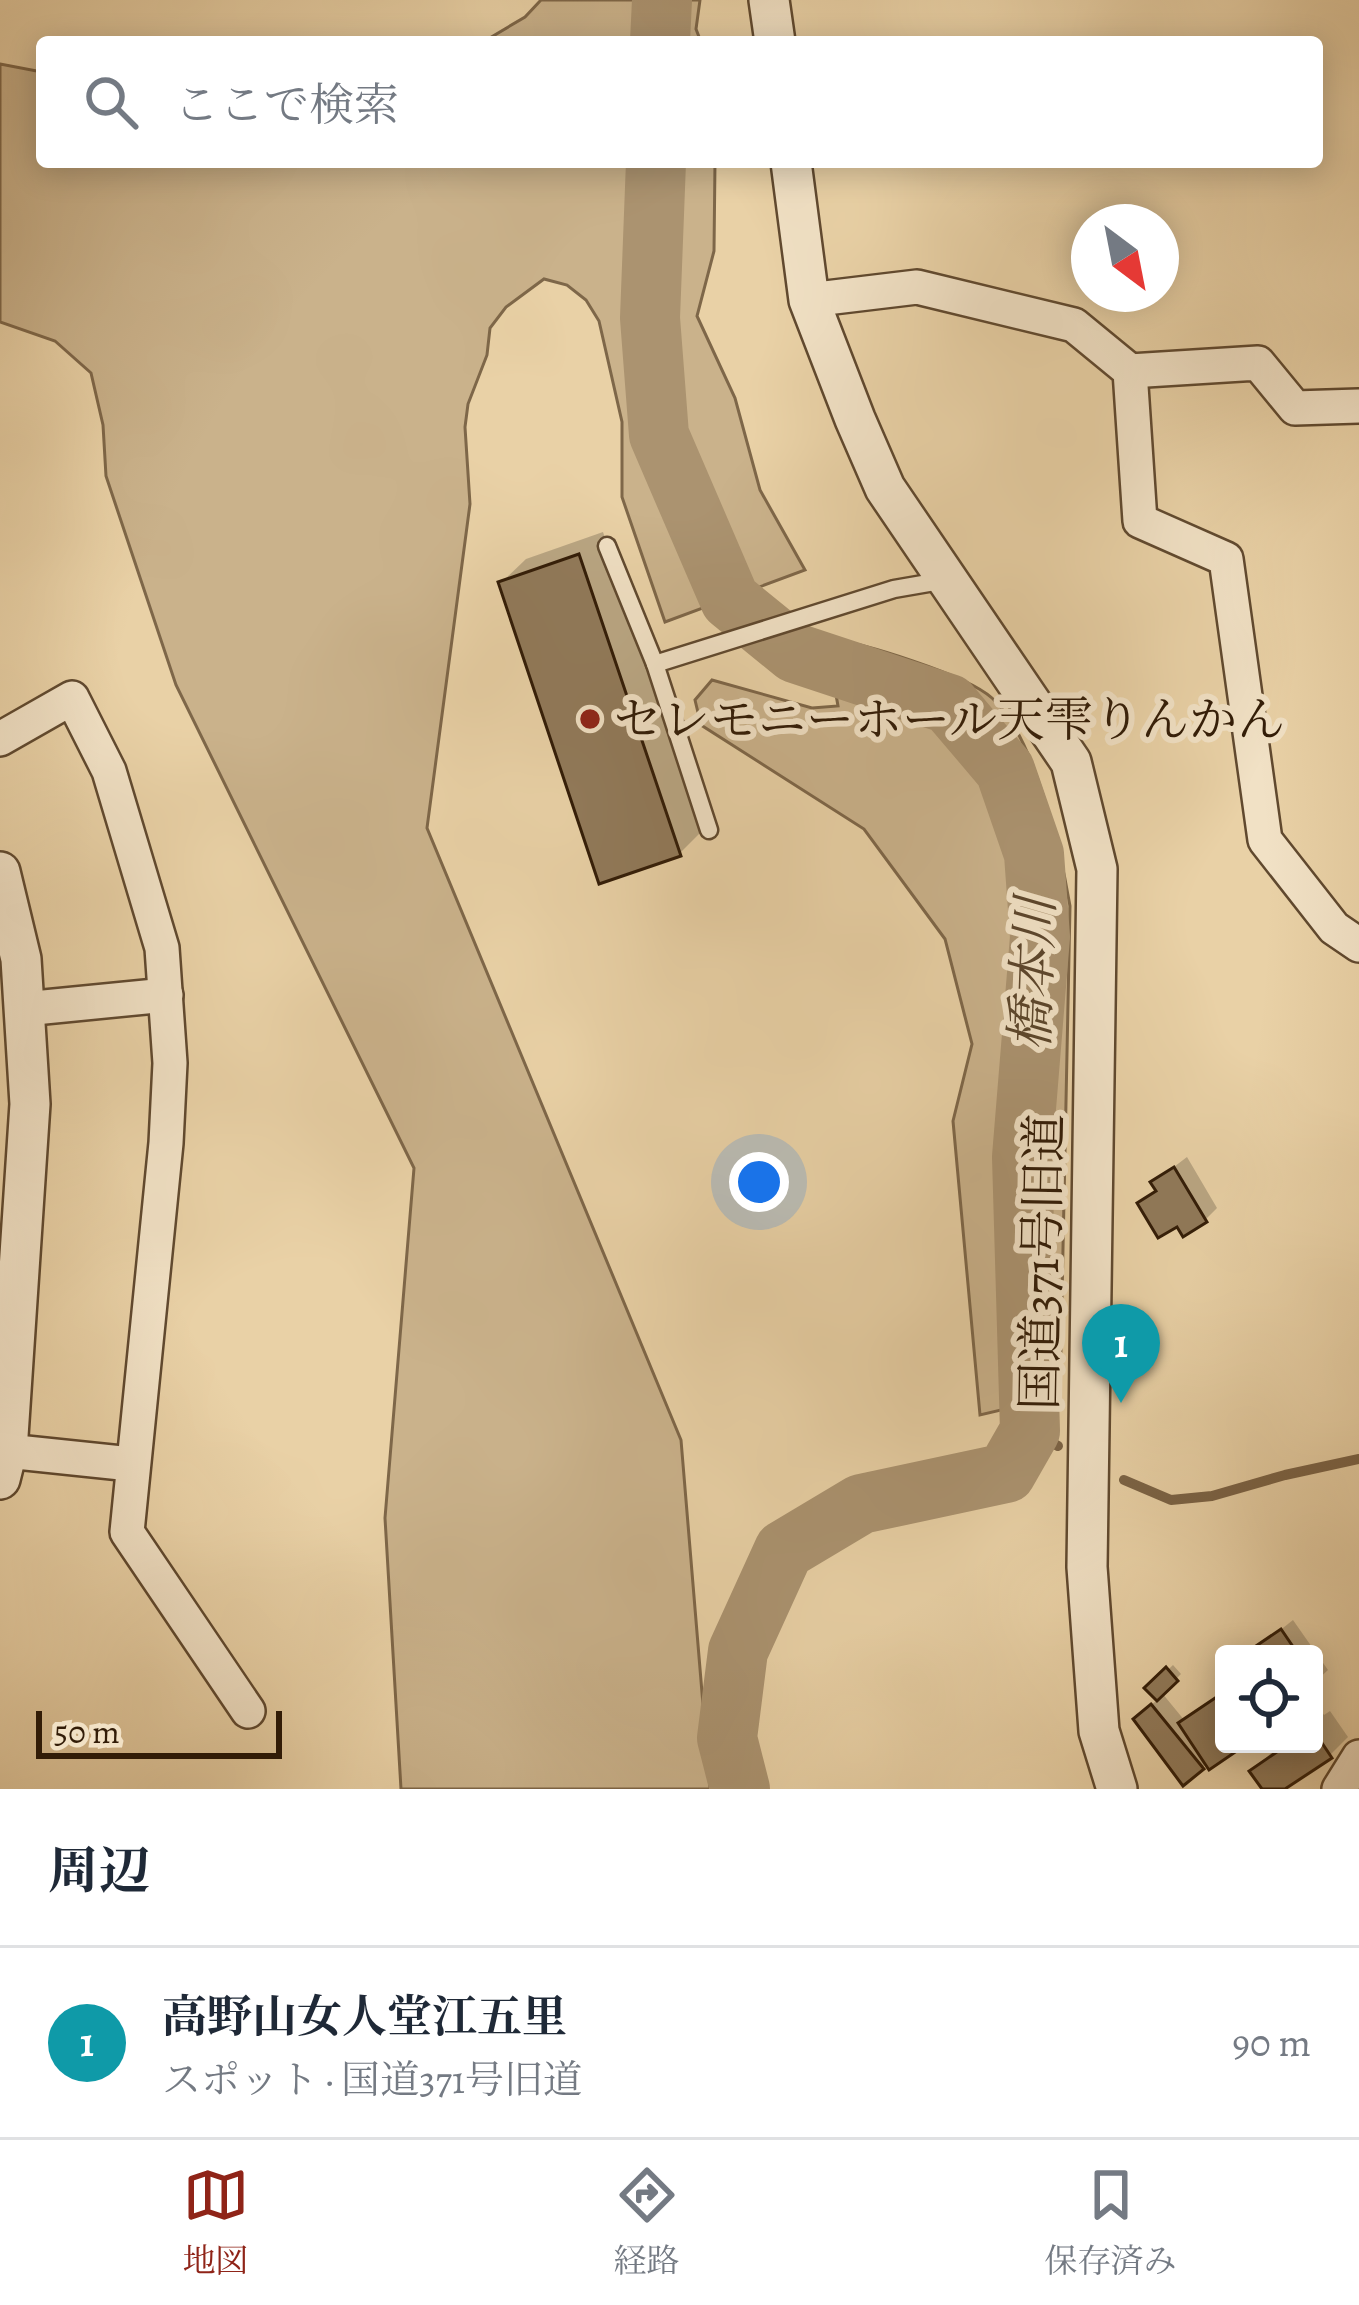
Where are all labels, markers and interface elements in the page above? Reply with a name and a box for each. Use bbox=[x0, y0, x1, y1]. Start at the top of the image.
search box bbox=[36, 36, 1323, 168]
icon: search bbox=[78, 69, 144, 135]
text: ここで検索 bbox=[174, 74, 399, 136]
north arrow bbox=[1071, 204, 1179, 312]
place label: セレモニーホール天雫りんかん bbox=[614, 687, 1285, 753]
marker: セレモニーホール天雫りんかん bbox=[577, 706, 603, 732]
water label: 橋本川 bbox=[995, 891, 1071, 1052]
street label: 国道371号旧道 bbox=[1006, 1113, 1078, 1411]
your location bbox=[729, 1152, 789, 1212]
pin: 1 bbox=[1082, 1304, 1160, 1403]
map controls bbox=[1215, 1645, 1323, 1753]
button: locate bbox=[1215, 1645, 1323, 1753]
scale bar bbox=[36, 1705, 282, 1758]
text: 50 m bbox=[54, 1709, 120, 1754]
text: 周辺 bbox=[48, 1836, 150, 1906]
text: 高野山女人堂江五里 bbox=[162, 1986, 567, 2048]
text: 1 bbox=[80, 2016, 94, 2069]
text: 90 m bbox=[1232, 2016, 1311, 2069]
text: スポット · 国道371号旧道 bbox=[162, 2053, 582, 2106]
tab: 地図 bbox=[183, 2162, 249, 2283]
tab: 経路 bbox=[614, 2162, 680, 2283]
tab: 保存済み bbox=[1045, 2162, 1177, 2283]

